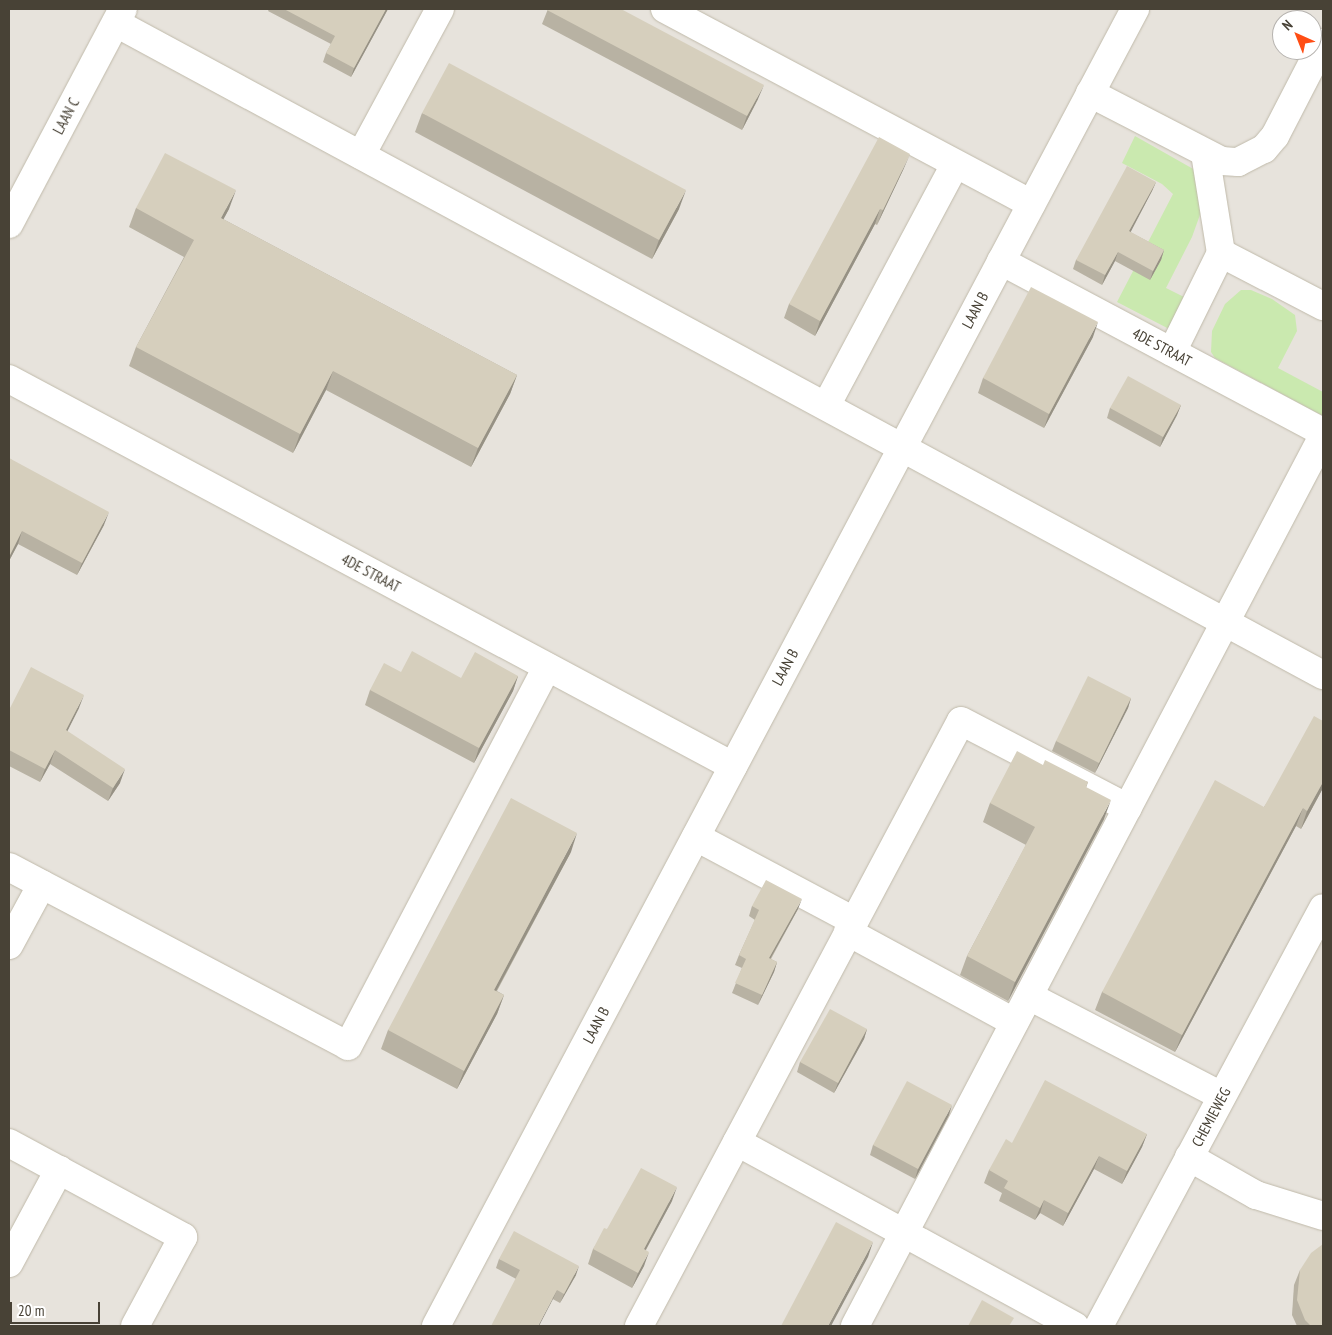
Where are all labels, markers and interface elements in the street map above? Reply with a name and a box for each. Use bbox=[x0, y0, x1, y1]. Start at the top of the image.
north arrow bbox=[1272, 10, 1322, 60]
text: N bbox=[1278, 16, 1296, 34]
street label: LAAN C bbox=[49, 95, 83, 137]
street label: LAAN B bbox=[958, 289, 992, 331]
street label: 4DE STRAAT bbox=[1129, 324, 1195, 370]
street label: 4DE STRAAT bbox=[338, 550, 404, 596]
street label: LAAN B bbox=[768, 646, 802, 688]
street label: LAAN B bbox=[579, 1004, 613, 1046]
street label: CHEMIEWEG bbox=[1188, 1084, 1234, 1150]
scale bar bbox=[12, 1292, 102, 1324]
text: 20 m bbox=[18, 1301, 44, 1320]

